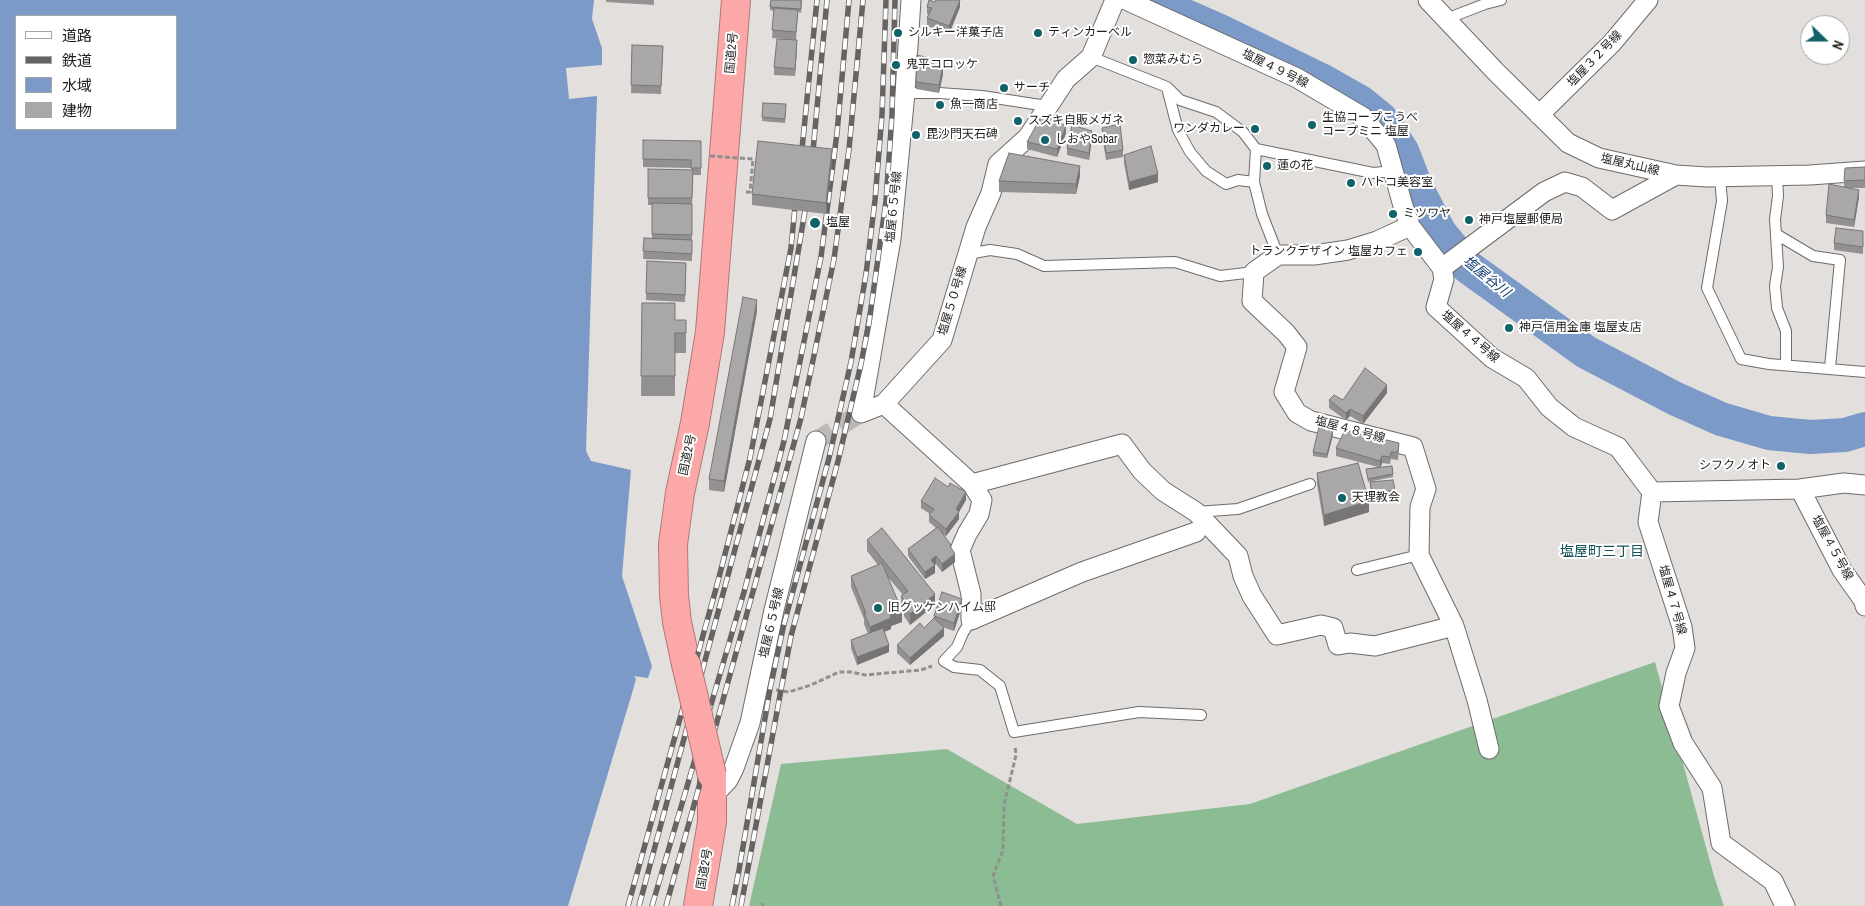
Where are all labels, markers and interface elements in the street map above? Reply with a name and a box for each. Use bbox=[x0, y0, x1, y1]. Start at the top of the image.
legend bbox=[15, 15, 178, 130]
north arrow bbox=[1800, 15, 1850, 65]
text: 道路 bbox=[62, 25, 92, 46]
place label: シルキー洋菓子店 bbox=[908, 26, 1004, 40]
place label: ティンカーベル bbox=[1048, 26, 1132, 40]
marker: シルキー洋菓子店 bbox=[892, 27, 904, 39]
marker: ティンカーベル bbox=[1032, 27, 1044, 39]
street label: 塩屋３２号線 bbox=[1565, 28, 1625, 90]
street label: 国道2号 bbox=[723, 32, 741, 74]
text: N bbox=[1828, 38, 1848, 52]
street label: 塩屋４９号線 bbox=[1239, 47, 1311, 91]
text: 鉄道 bbox=[62, 50, 92, 71]
place label: 惣菜みむら bbox=[1143, 53, 1203, 67]
marker: 惣菜みむら bbox=[1127, 54, 1139, 66]
place label: 鬼平コロッケ bbox=[906, 58, 978, 72]
marker: 鬼平コロッケ bbox=[890, 59, 902, 71]
text: 水域 bbox=[62, 75, 92, 96]
place label: サーチ bbox=[1014, 81, 1050, 95]
marker: サーチ bbox=[998, 82, 1010, 94]
place label: 魚一商店 bbox=[950, 98, 998, 112]
marker: 魚一商店 bbox=[934, 99, 946, 111]
text: 建物 bbox=[62, 100, 92, 121]
place label: 生協コープこうべ コープミニ 塩屋 bbox=[1322, 111, 1418, 139]
place label: スズキ自販メガネ bbox=[1028, 114, 1124, 128]
marker: スズキ自販メガネ bbox=[1012, 115, 1024, 127]
marker: 生協コープこうべ コープミニ 塩屋 bbox=[1306, 119, 1318, 131]
place label: ワンダカレー bbox=[1173, 122, 1245, 136]
marker: ワンダカレー bbox=[1249, 123, 1261, 135]
place label: 毘沙門天石碑 bbox=[926, 128, 998, 142]
marker: 毘沙門天石碑 bbox=[910, 129, 922, 141]
place label: しおやSobar bbox=[1055, 133, 1117, 147]
marker: しおやSobar bbox=[1039, 134, 1051, 146]
street label: 塩屋丸山線 bbox=[1599, 151, 1661, 179]
place label: 蓮の花 bbox=[1277, 159, 1313, 173]
marker: 蓮の花 bbox=[1261, 160, 1273, 172]
street label: 塩屋６５号線 bbox=[883, 170, 905, 244]
place label: ハトコ美容室 bbox=[1361, 176, 1433, 190]
marker: ハトコ美容室 bbox=[1345, 177, 1357, 189]
place label: ミツワヤ bbox=[1403, 207, 1451, 221]
marker: ミツワヤ bbox=[1387, 208, 1399, 220]
place label: 神戸塩屋郵便局 bbox=[1479, 213, 1563, 227]
marker: 神戸塩屋郵便局 bbox=[1463, 214, 1475, 226]
marker: 塩屋 bbox=[808, 216, 822, 230]
place label: 塩屋 bbox=[826, 216, 850, 230]
place label: トランクデザイン 塩屋カフェ bbox=[1249, 245, 1408, 259]
marker: トランクデザイン 塩屋カフェ bbox=[1412, 246, 1424, 258]
water label: 塩屋谷川 bbox=[1459, 253, 1513, 301]
street label: 塩屋５０号線 bbox=[936, 264, 970, 338]
street label: 塩屋４４号線 bbox=[1438, 308, 1502, 366]
place label: 神戸信用金庫 塩屋支店 bbox=[1519, 321, 1642, 335]
marker: 神戸信用金庫 塩屋支店 bbox=[1503, 322, 1515, 334]
street label: 塩屋４８号線 bbox=[1313, 414, 1387, 446]
street label: 国道2号 bbox=[677, 433, 699, 477]
place label: シフクノオト bbox=[1699, 459, 1771, 473]
marker: シフクノオト bbox=[1775, 460, 1787, 472]
place label: 天理教会 bbox=[1352, 491, 1400, 505]
marker: 天理教会 bbox=[1336, 492, 1348, 504]
street label: 塩屋４５号線 bbox=[1808, 513, 1856, 583]
district label: 塩屋町三丁目 bbox=[1560, 544, 1644, 560]
street label: 塩屋４７号線 bbox=[1655, 563, 1689, 637]
street label: 塩屋６５号線 bbox=[757, 586, 787, 660]
place label: 旧グッケンハイム邸 bbox=[888, 601, 996, 615]
marker: 旧グッケンハイム邸 bbox=[872, 602, 884, 614]
street label: 国道2号 bbox=[694, 847, 716, 891]

